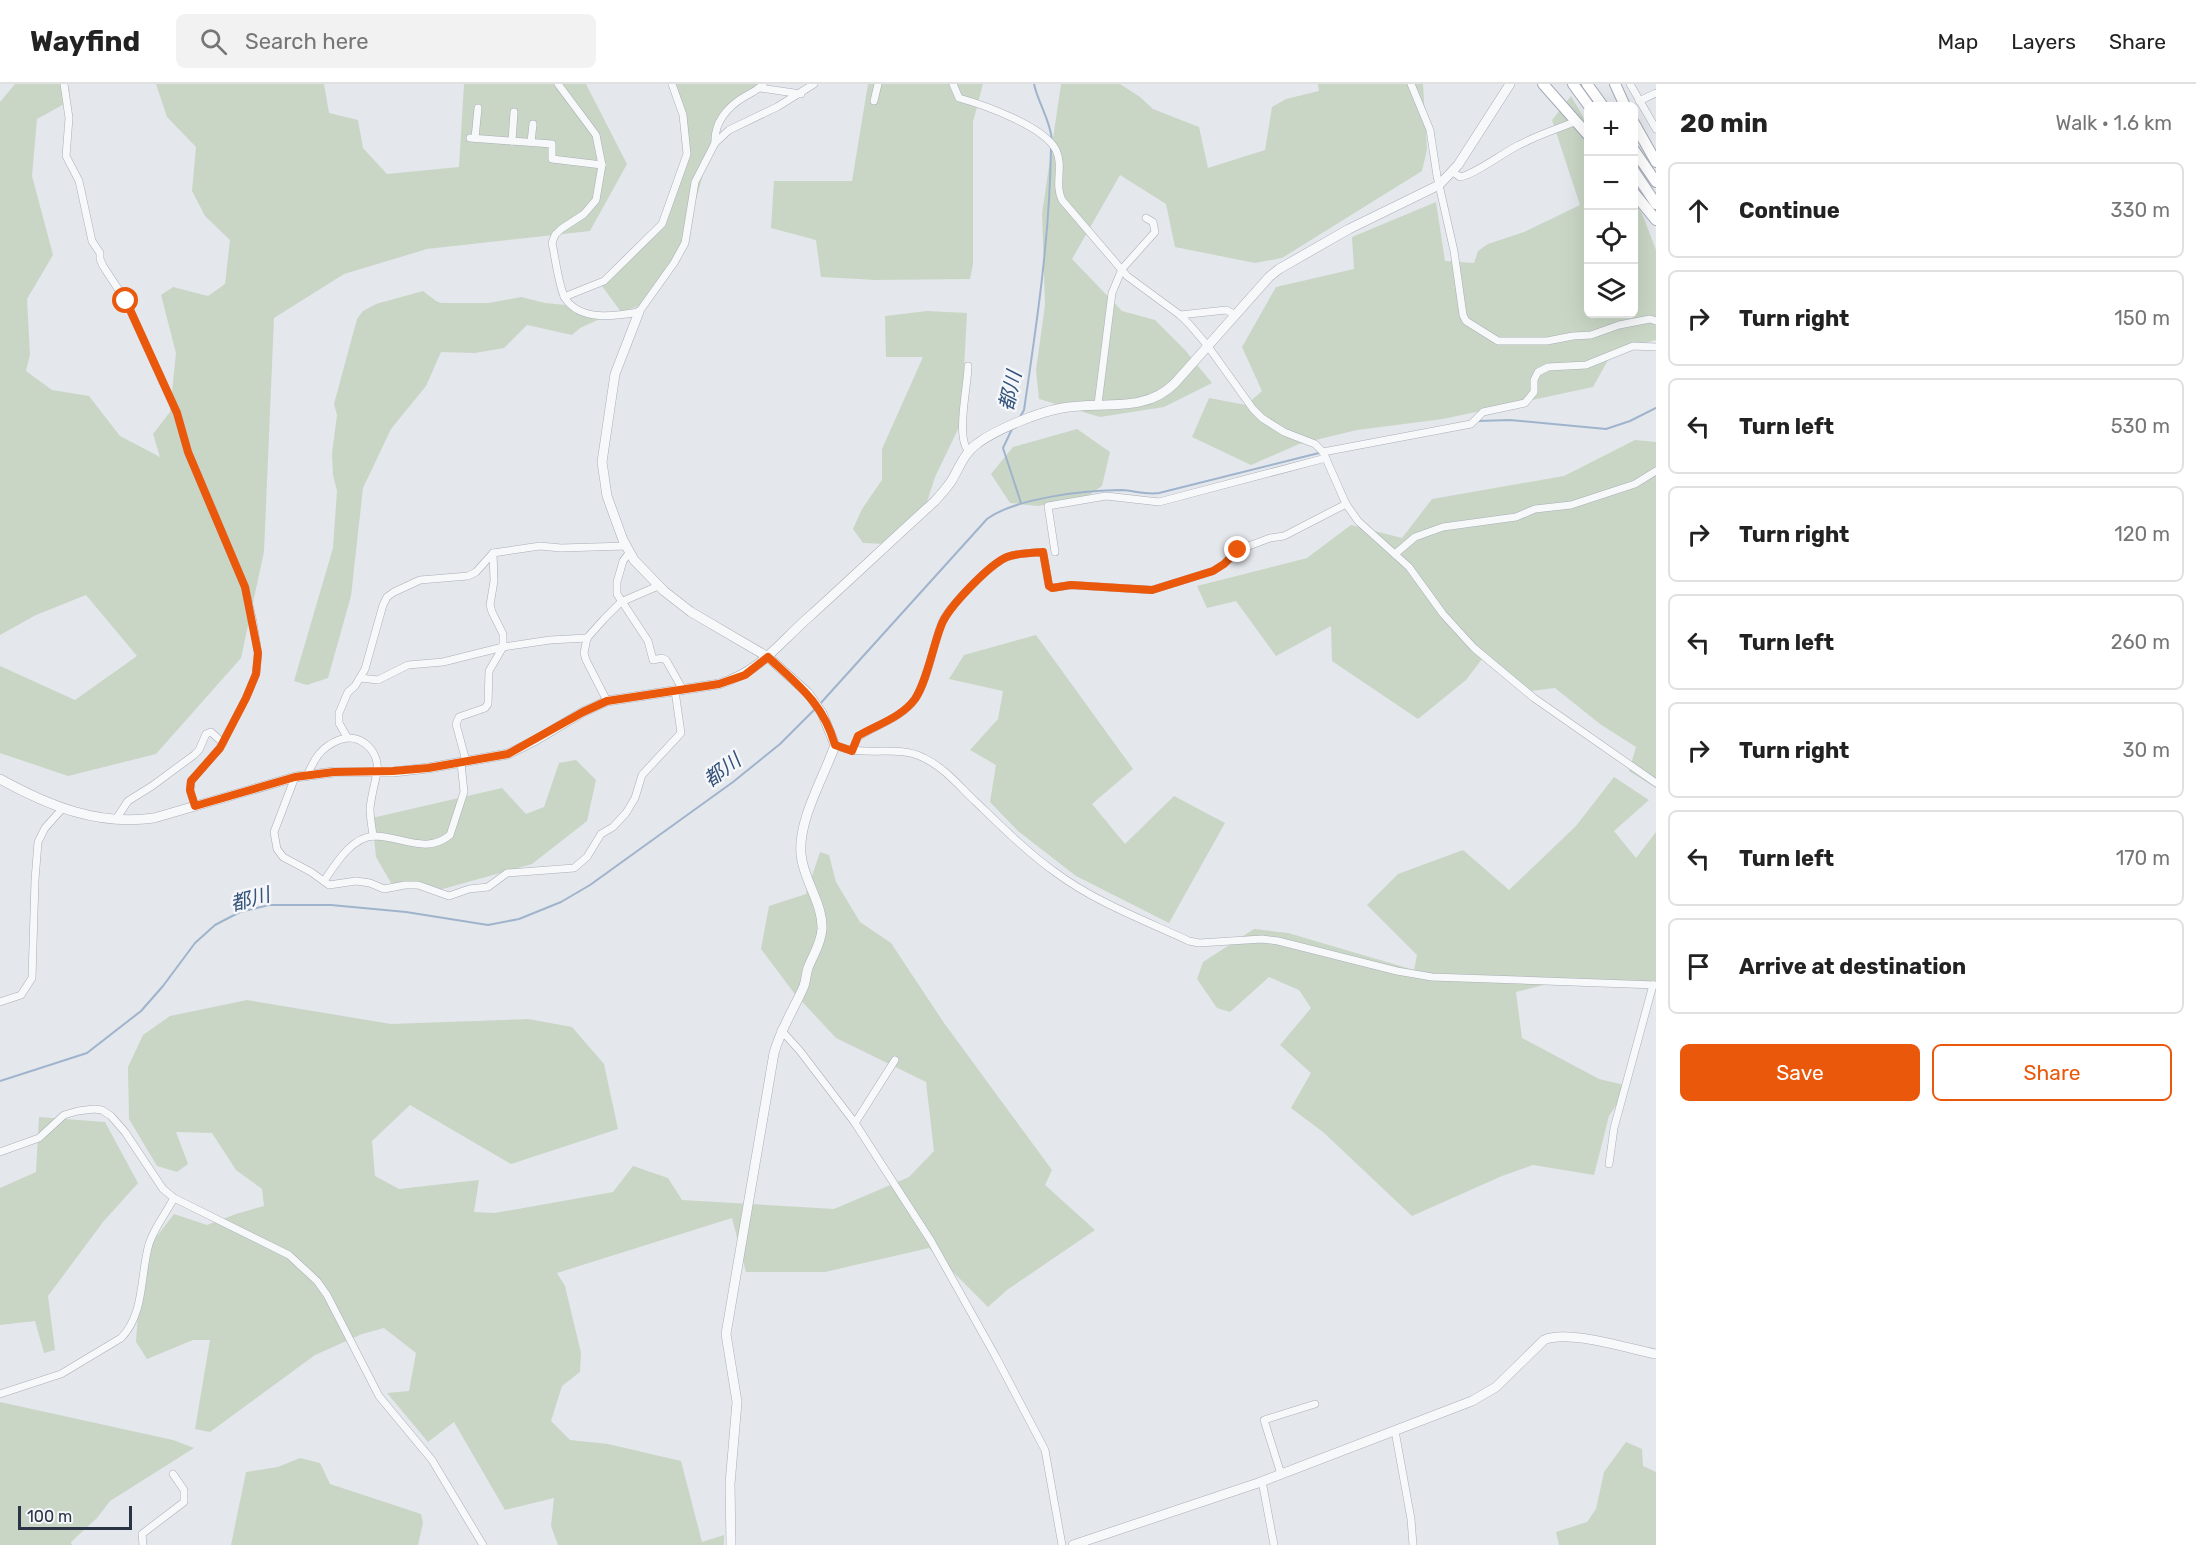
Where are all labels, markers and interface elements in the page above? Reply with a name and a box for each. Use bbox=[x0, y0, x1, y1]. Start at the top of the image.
search box bbox=[176, 14, 596, 68]
text: Wayfind bbox=[30, 25, 140, 58]
icon: search bbox=[197, 25, 230, 58]
text: Search here bbox=[245, 28, 369, 55]
text: Map bbox=[1937, 29, 1978, 54]
text: Layers bbox=[2011, 29, 2076, 54]
text: Share bbox=[2109, 29, 2166, 54]
map controls bbox=[1584, 102, 1638, 318]
button: + bbox=[1584, 102, 1638, 156]
text: 20 min bbox=[1680, 108, 1768, 139]
text: Walk · 1.6 km bbox=[2056, 111, 2172, 135]
button: − bbox=[1584, 156, 1638, 210]
icon: ahead bbox=[1682, 194, 1715, 227]
text: Continue bbox=[1739, 197, 1840, 224]
text: 330 m bbox=[2111, 198, 2170, 222]
button: locate bbox=[1584, 210, 1638, 264]
button: layers bbox=[1584, 264, 1638, 318]
route start bbox=[112, 287, 138, 313]
icon: right bbox=[1682, 302, 1715, 335]
text: Turn right bbox=[1739, 305, 1849, 332]
text: 150 m bbox=[2114, 306, 2170, 330]
water label: 都川 bbox=[994, 367, 1027, 413]
icon: left bbox=[1682, 410, 1715, 443]
text: Turn left bbox=[1739, 413, 1834, 440]
text: 530 m bbox=[2111, 414, 2170, 438]
icon: right bbox=[1682, 518, 1715, 551]
text: Turn right bbox=[1739, 521, 1849, 548]
text: 120 m bbox=[2114, 522, 2170, 546]
route end bbox=[1224, 536, 1250, 562]
icon: left bbox=[1682, 626, 1715, 659]
text: Turn left bbox=[1739, 629, 1834, 656]
text: 260 m bbox=[2111, 630, 2170, 654]
icon: right bbox=[1682, 734, 1715, 767]
text: Turn right bbox=[1739, 737, 1849, 764]
text: 30 m bbox=[2123, 738, 2170, 762]
water label: 都川 bbox=[699, 747, 747, 792]
icon: left bbox=[1682, 842, 1715, 875]
text: Turn left bbox=[1739, 845, 1834, 872]
text: 170 m bbox=[2116, 846, 2170, 870]
water label: 都川 bbox=[228, 882, 274, 916]
icon: arrive bbox=[1682, 950, 1715, 983]
text: Arrive at destination bbox=[1739, 953, 1966, 980]
button: Save bbox=[1680, 1044, 1920, 1101]
button: Share bbox=[1932, 1044, 2172, 1101]
scale bar bbox=[18, 1503, 132, 1530]
text: 100 m bbox=[27, 1507, 72, 1526]

